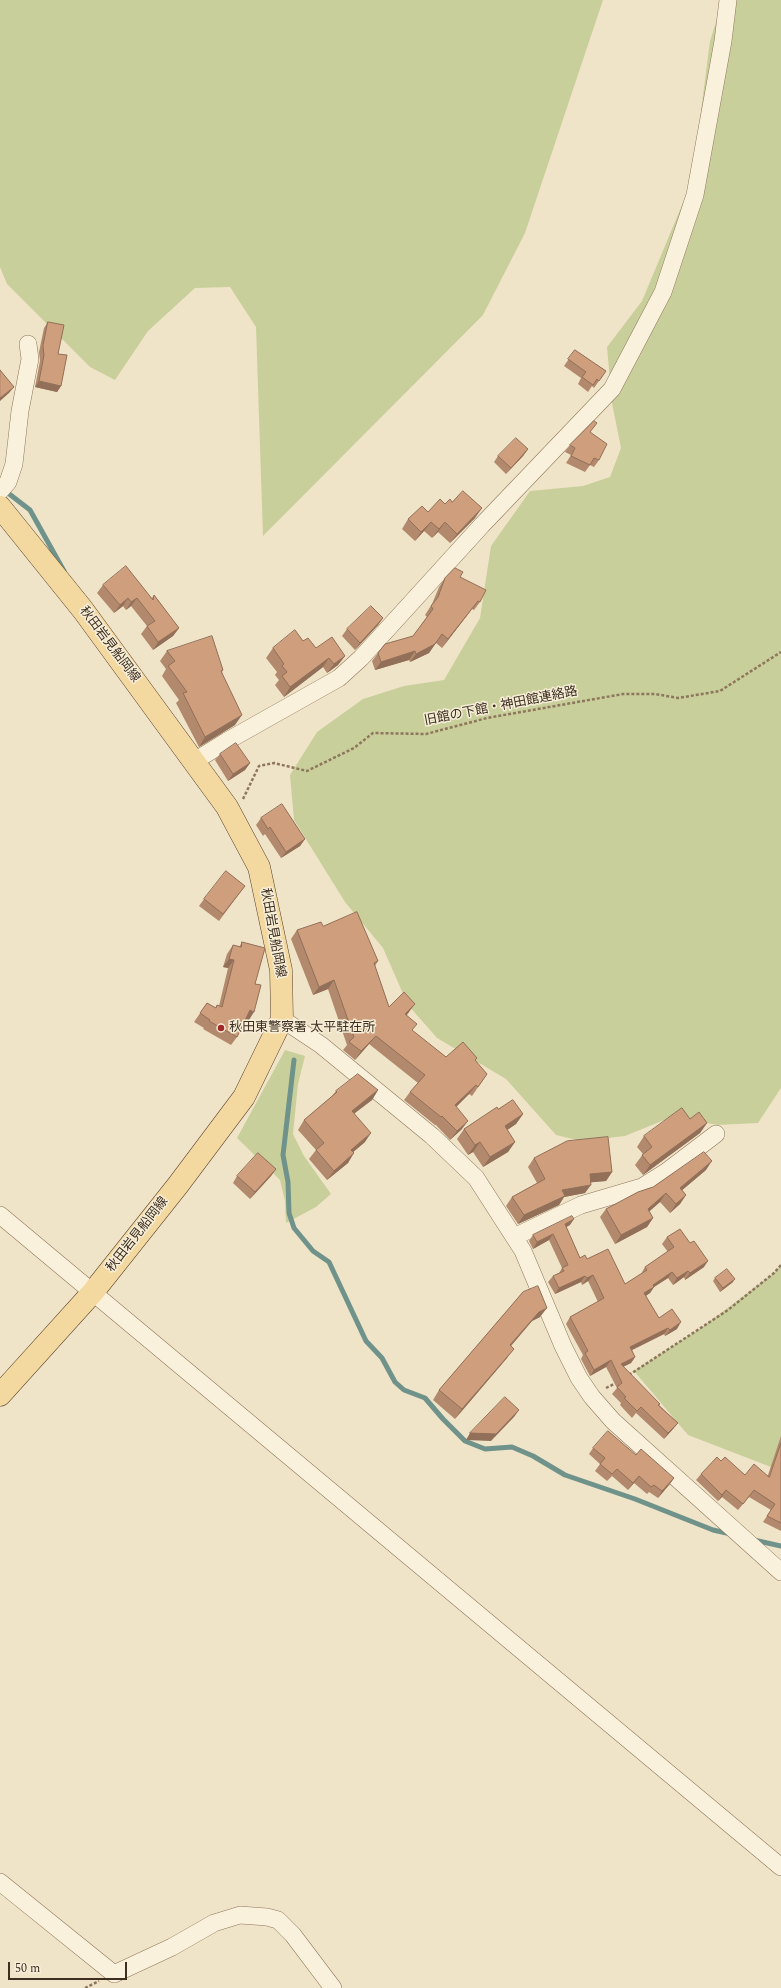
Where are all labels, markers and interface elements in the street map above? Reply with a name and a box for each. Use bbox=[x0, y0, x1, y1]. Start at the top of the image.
street label: 秋田岩見船岡線 bbox=[75, 604, 143, 686]
street label: 旧館の下館・神田館連絡路 bbox=[423, 684, 579, 730]
street label: 秋田岩見船岡線 bbox=[256, 887, 288, 979]
place label: 秋田東警察署 太平駐在所 bbox=[229, 1020, 375, 1036]
marker: 秋田東警察署 太平駐在所 bbox=[216, 1023, 226, 1033]
street label: 秋田岩見船岡線 bbox=[104, 1194, 172, 1276]
scale bar bbox=[10, 1954, 129, 1980]
text: 50 m bbox=[15, 1959, 40, 1978]

